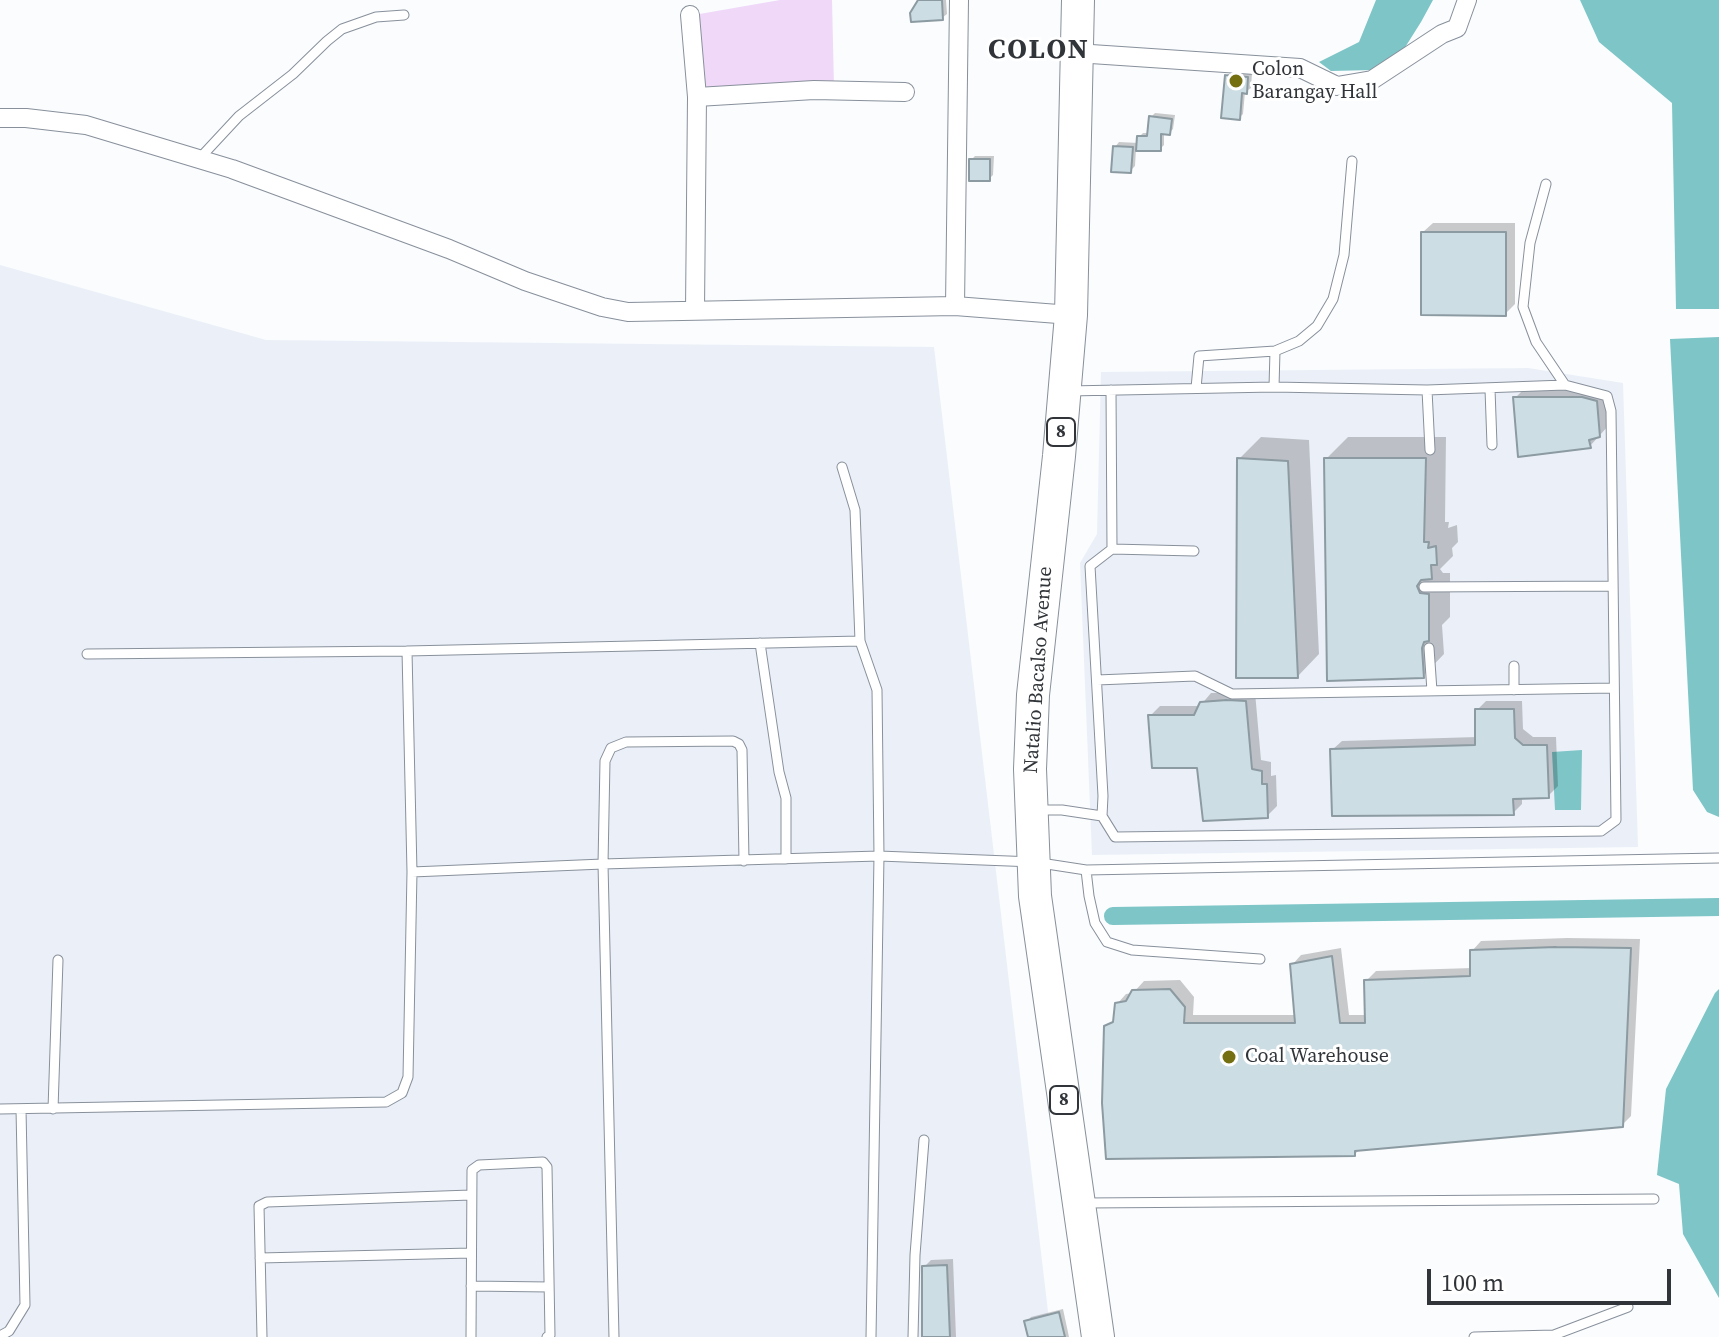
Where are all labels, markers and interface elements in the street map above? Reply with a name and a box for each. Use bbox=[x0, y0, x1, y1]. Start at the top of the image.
district label: COLON bbox=[988, 34, 1090, 68]
place label: Colon Barangay Hall bbox=[1252, 58, 1377, 105]
marker: Colon Barangay Hall bbox=[1227, 72, 1245, 90]
road number: 8 bbox=[1047, 418, 1075, 446]
street label: Natalio Bacalso Avenue bbox=[1020, 566, 1058, 774]
place label: Coal Warehouse bbox=[1245, 1045, 1389, 1069]
marker: Coal Warehouse bbox=[1220, 1048, 1238, 1066]
road number: 8 bbox=[1050, 1086, 1078, 1114]
scale bar bbox=[1431, 1253, 1675, 1303]
text: 100 m bbox=[1441, 1266, 1504, 1299]

